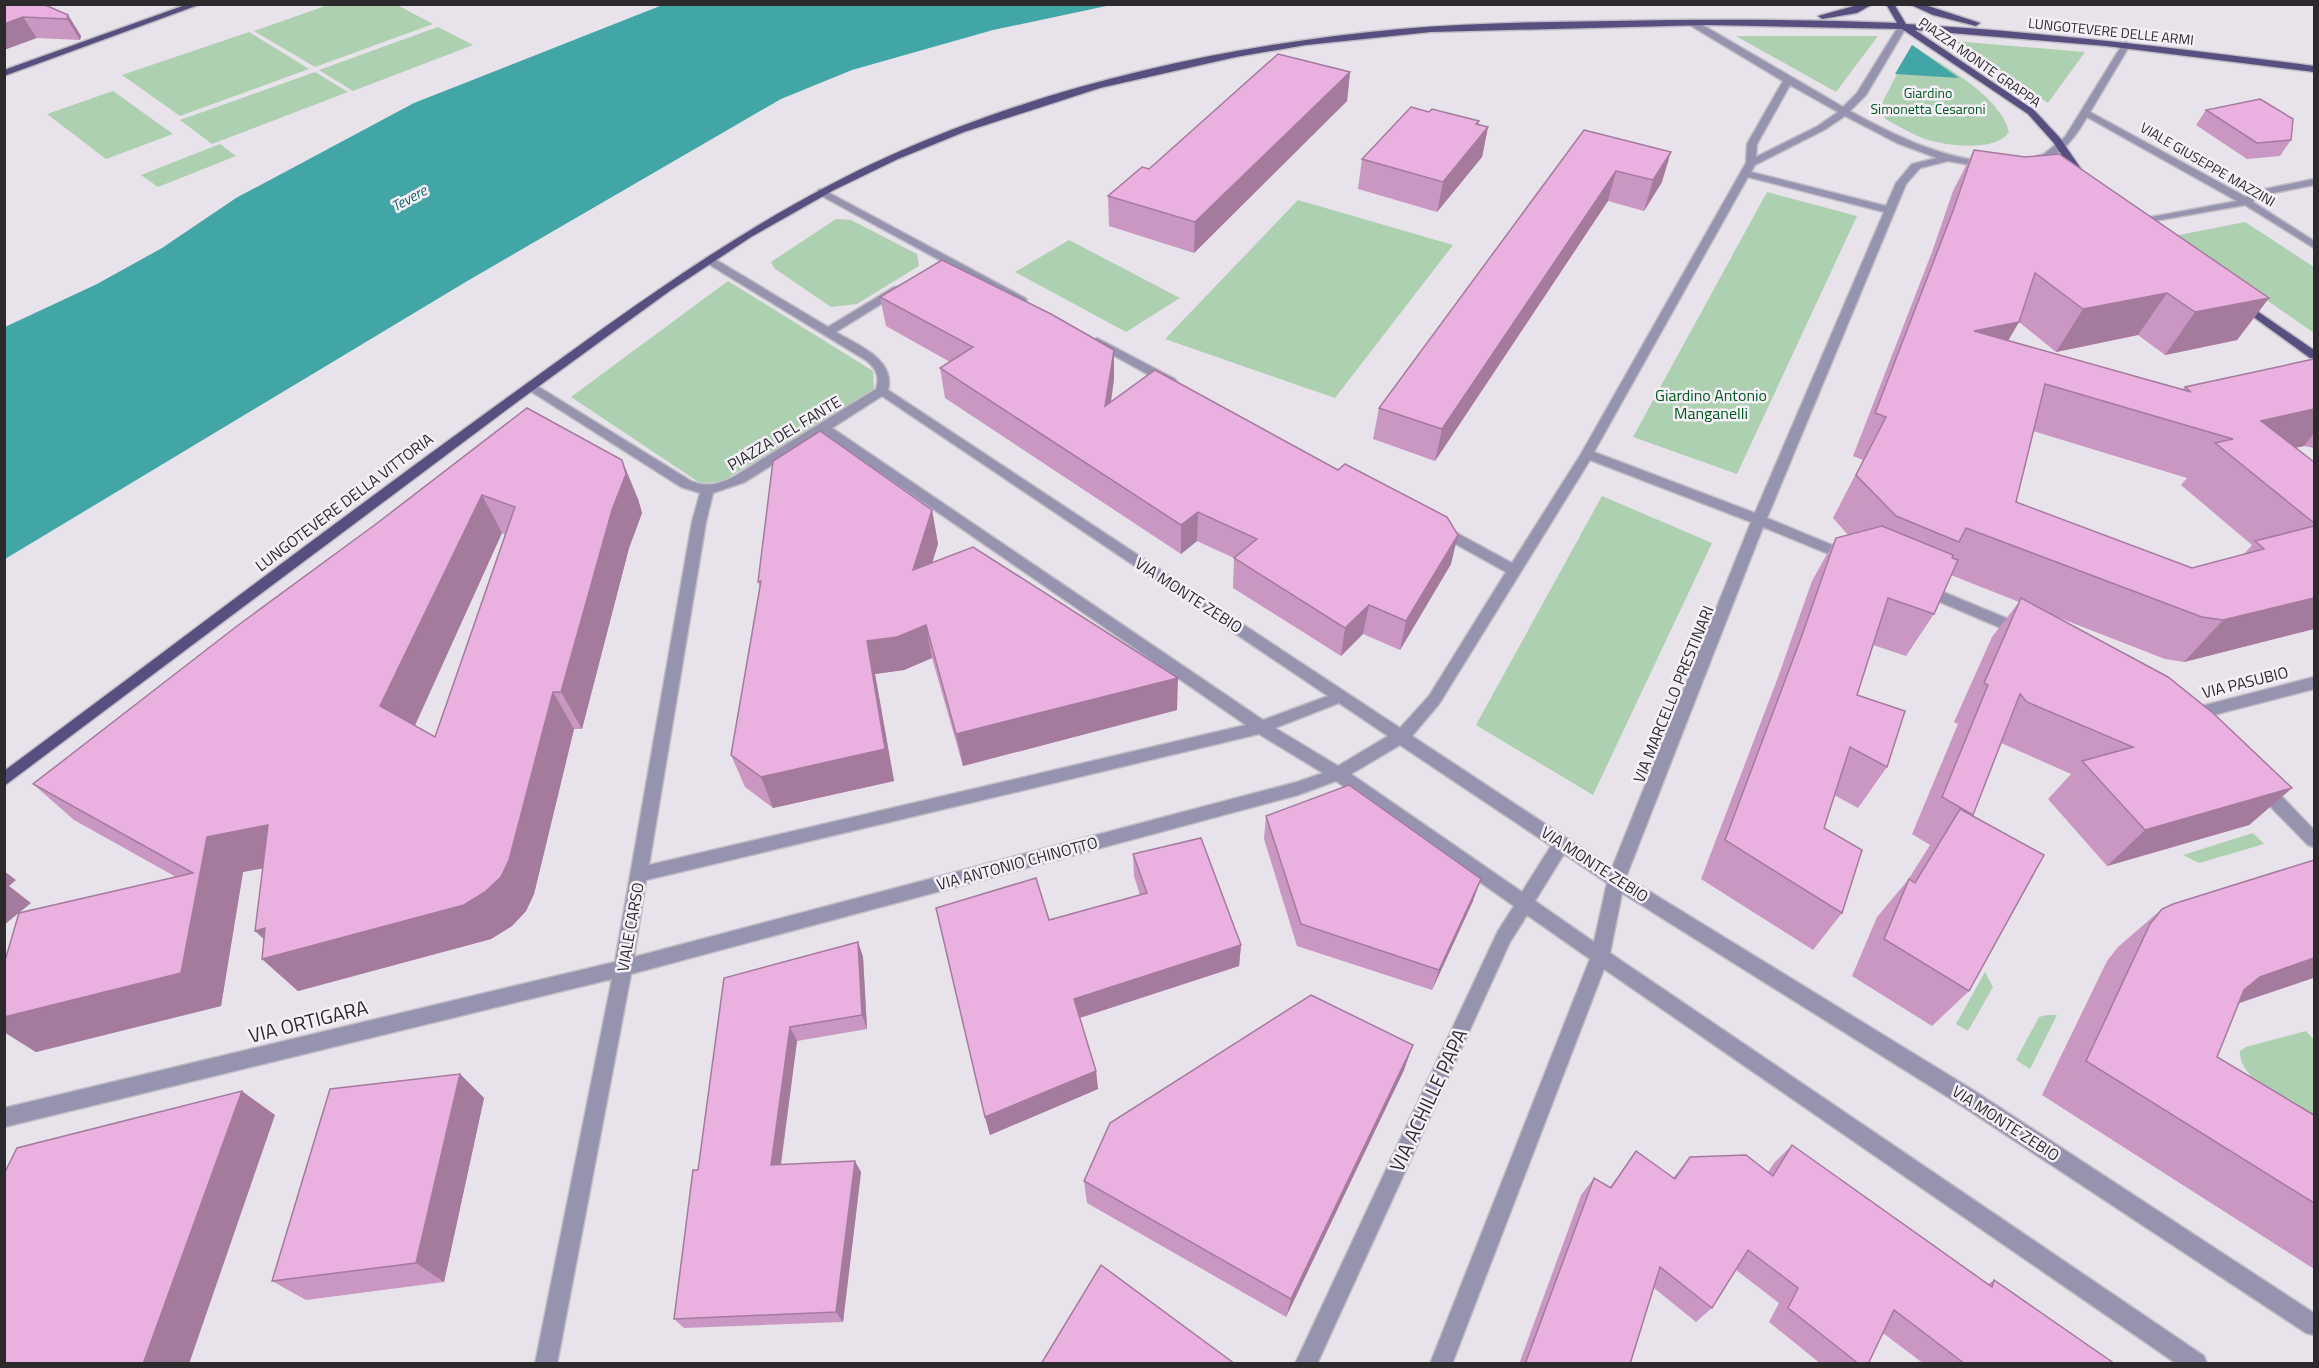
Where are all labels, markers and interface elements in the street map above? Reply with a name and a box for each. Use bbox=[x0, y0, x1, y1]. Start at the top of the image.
street label: PIAZZA MONTE GRAPPA bbox=[1915, 12, 2046, 113]
street label: LUNGOTEVERE DELLE ARMI bbox=[2027, 12, 2195, 50]
park label: Giardino Simonetta Cesaroni bbox=[1871, 82, 1985, 119]
street label: VIALE GIUSEPPE MAZZINI bbox=[2137, 117, 2279, 211]
water label: Tevere bbox=[387, 178, 432, 217]
park label: Giardino Antonio Manganelli bbox=[1655, 383, 1767, 425]
street label: PIAZZA DEL FANTE bbox=[723, 389, 846, 477]
street label: LUNGOTEVERE DELLA VITTORIA bbox=[250, 427, 438, 577]
street label: VIA MONTE ZEBIO bbox=[1131, 551, 1247, 639]
street label: VIA MARCELLO PRESTINARI bbox=[1626, 602, 1720, 786]
street label: VIA PASUBIO bbox=[2199, 660, 2291, 704]
street label: VIA MONTE ZEBIO bbox=[1537, 820, 1653, 908]
street label: VIA ANTONIO CHINOTTO bbox=[934, 830, 1100, 896]
street label: VIALE CARSO bbox=[610, 881, 650, 973]
street label: VIA ORTIGARA bbox=[245, 991, 371, 1051]
street label: VIA ACHILLE PAPA bbox=[1381, 1023, 1475, 1177]
street label: VIA MONTE ZEBIO bbox=[1948, 1079, 2064, 1167]

